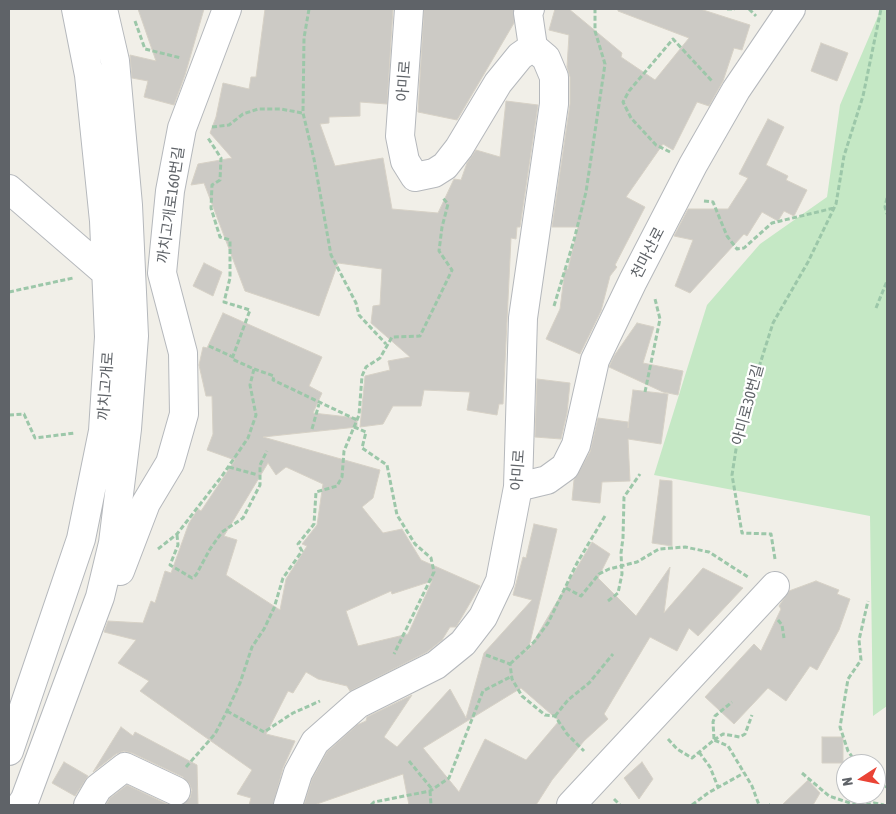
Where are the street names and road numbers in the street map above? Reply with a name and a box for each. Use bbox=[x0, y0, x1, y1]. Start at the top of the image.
street label: 아미로 bbox=[394, 60, 414, 102]
street label: 까치고개로160번길 bbox=[154, 145, 188, 265]
street label: 천마산로 bbox=[627, 224, 669, 282]
street label: 까치고개로 bbox=[95, 351, 117, 421]
street label: 아미로30번길 bbox=[729, 363, 767, 447]
street label: 아미로 bbox=[508, 449, 528, 491]

